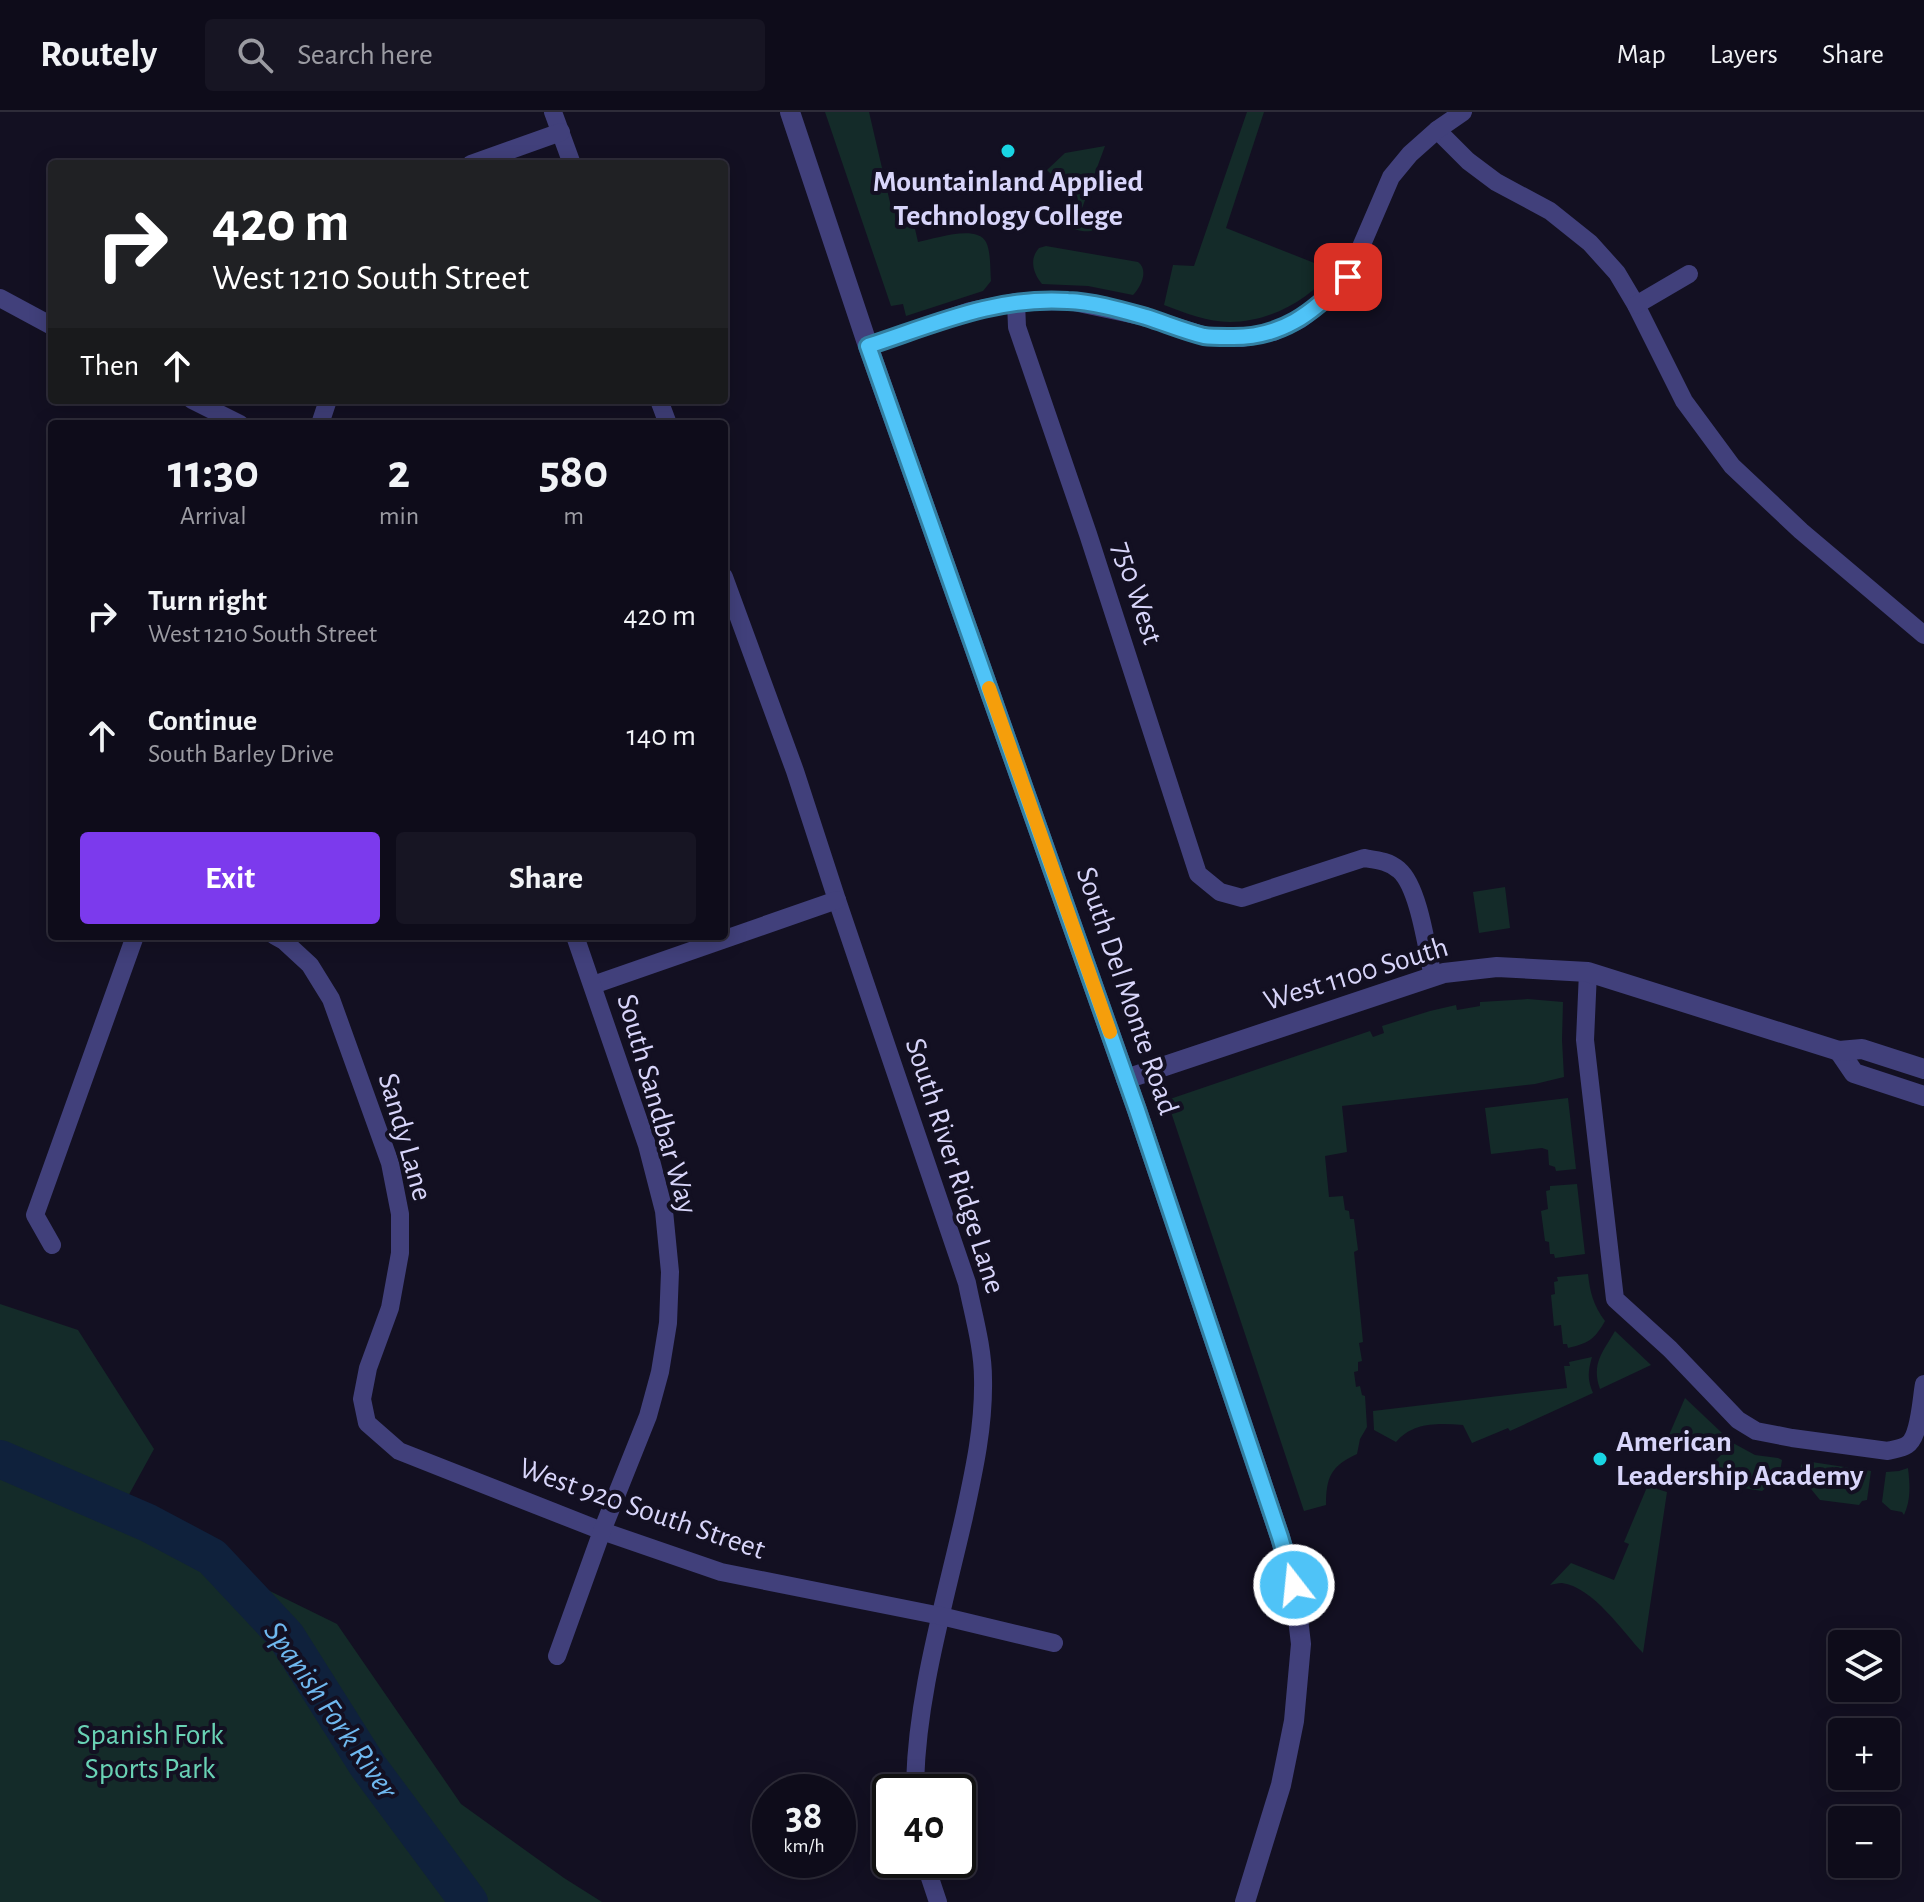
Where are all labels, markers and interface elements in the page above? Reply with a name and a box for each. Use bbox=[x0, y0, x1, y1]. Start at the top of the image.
search box bbox=[205, 19, 765, 91]
icon: search bbox=[233, 33, 277, 77]
text: Routely bbox=[40, 36, 157, 74]
text: Search here bbox=[297, 40, 433, 70]
text: Map bbox=[1617, 41, 1666, 69]
text: Layers bbox=[1710, 41, 1778, 69]
text: Share bbox=[1822, 41, 1884, 69]
marker: Mountainland Applied Technology College bbox=[999, 142, 1017, 160]
place label: Mountainland Applied Technology College bbox=[873, 167, 1143, 231]
icon: right bbox=[80, 192, 184, 296]
text: 420 m bbox=[212, 195, 349, 251]
pin bbox=[1314, 243, 1382, 311]
icon: arrive bbox=[1326, 255, 1370, 299]
text: West 1210 South Street bbox=[212, 260, 529, 296]
icon: ahead bbox=[155, 344, 199, 388]
text: Then bbox=[80, 351, 139, 381]
text: 11:30 bbox=[168, 449, 259, 497]
text: 2 bbox=[388, 449, 410, 497]
text: 580 bbox=[539, 449, 608, 497]
text: Arrival bbox=[180, 503, 247, 529]
text: min bbox=[379, 503, 419, 529]
text: m bbox=[563, 503, 584, 529]
street label: 750 West bbox=[1106, 538, 1168, 648]
text: Turn right bbox=[148, 586, 267, 616]
icon: right bbox=[80, 594, 124, 638]
text: 420 m bbox=[623, 601, 696, 631]
text: West 1210 South Street bbox=[148, 621, 377, 647]
text: Continue bbox=[148, 706, 257, 736]
icon: ahead bbox=[80, 714, 124, 758]
text: 140 m bbox=[626, 721, 696, 751]
text: South Barley Drive bbox=[148, 741, 334, 767]
button: Exit bbox=[80, 832, 380, 924]
button: Share bbox=[396, 832, 696, 924]
street label: South Del Monte Road bbox=[1071, 863, 1183, 1119]
street label: West 1100 South bbox=[1260, 932, 1452, 1016]
street label: South Sandbar Way bbox=[611, 991, 703, 1217]
street label: South River Ridge Lane bbox=[900, 1035, 1010, 1297]
street label: Sandy Lane bbox=[372, 1070, 438, 1204]
place label: American Leadership Academy bbox=[1616, 1427, 1864, 1491]
marker: American Leadership Academy bbox=[1591, 1450, 1609, 1468]
street label: West 920 South Street bbox=[515, 1453, 769, 1565]
position arrow bbox=[1252, 1543, 1336, 1627]
water label: Spanish Fork River bbox=[257, 1615, 405, 1806]
map controls bbox=[1828, 1630, 1900, 1878]
button: layers bbox=[1828, 1630, 1900, 1702]
button: + bbox=[1828, 1718, 1900, 1790]
park label: Spanish Fork Sports Park bbox=[76, 1720, 224, 1784]
speed limit sign: 40 bbox=[872, 1774, 976, 1878]
text: 38 bbox=[786, 1796, 822, 1836]
button: − bbox=[1828, 1806, 1900, 1878]
text: km/h bbox=[783, 1836, 825, 1856]

